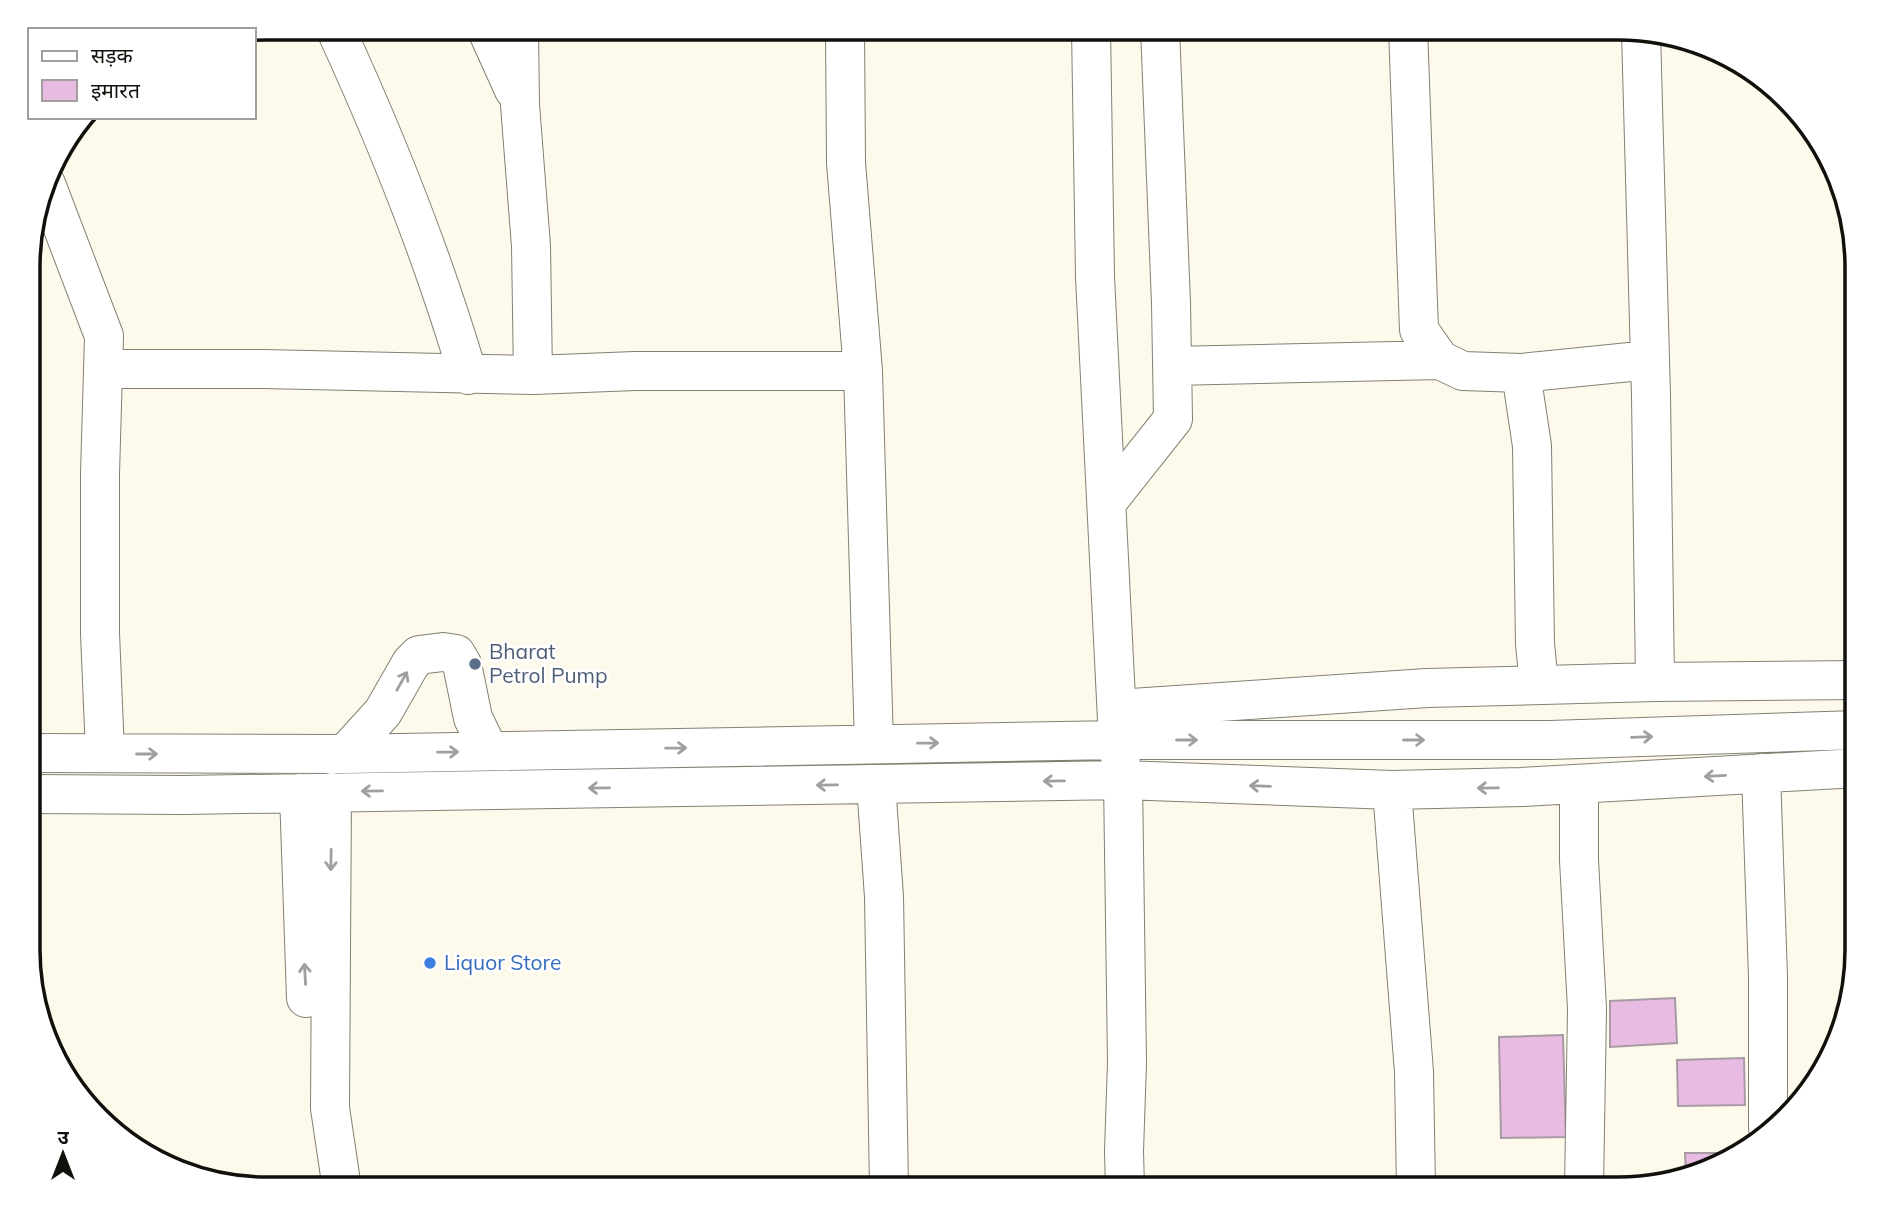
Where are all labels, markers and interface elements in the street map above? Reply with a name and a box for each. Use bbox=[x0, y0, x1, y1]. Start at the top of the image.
legend bbox=[28, 28, 256, 119]
text: सड़क bbox=[91, 42, 133, 68]
text: इमारत bbox=[91, 77, 141, 103]
place label: Bharat Petrol Pump bbox=[489, 638, 608, 688]
marker: Bharat Petrol Pump bbox=[467, 656, 483, 672]
one-way arrow bbox=[395, 672, 409, 692]
one-way arrow bbox=[1630, 730, 1653, 743]
one-way arrow bbox=[1175, 733, 1198, 747]
one-way arrow bbox=[1402, 733, 1425, 747]
one-way arrow bbox=[916, 737, 939, 750]
one-way arrow bbox=[664, 741, 687, 755]
one-way arrow bbox=[436, 745, 459, 759]
one-way arrow bbox=[136, 747, 159, 761]
one-way arrow bbox=[1704, 770, 1727, 783]
one-way arrow bbox=[1043, 774, 1066, 788]
one-way arrow bbox=[816, 778, 839, 791]
one-way arrow bbox=[1249, 779, 1272, 792]
one-way arrow bbox=[588, 781, 611, 795]
one-way arrow bbox=[1477, 782, 1500, 795]
one-way arrow bbox=[361, 785, 384, 798]
one-way arrow bbox=[324, 848, 338, 871]
place label: Liquor Store bbox=[444, 949, 561, 975]
marker: Liquor Store bbox=[422, 955, 438, 971]
one-way arrow bbox=[298, 963, 311, 986]
north arrow bbox=[28, 1119, 98, 1189]
text: उ bbox=[57, 1125, 69, 1149]

